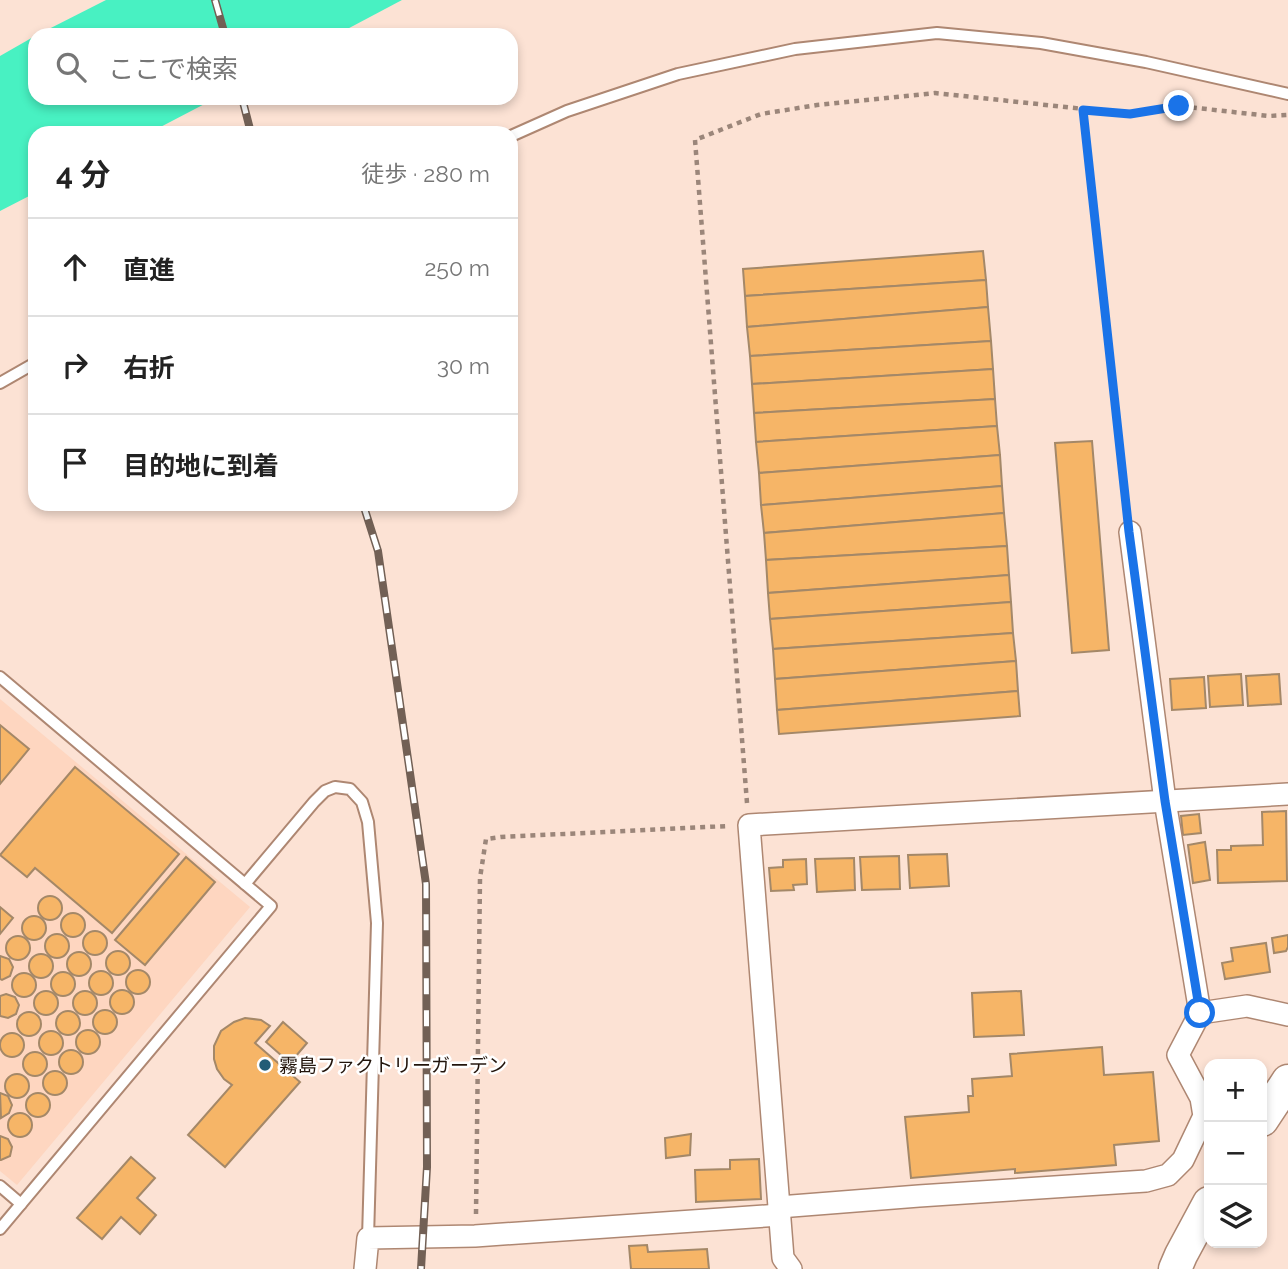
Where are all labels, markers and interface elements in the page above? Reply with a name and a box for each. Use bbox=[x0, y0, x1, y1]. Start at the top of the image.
search box bbox=[28, 28, 518, 105]
icon: search bbox=[52, 48, 90, 86]
text: ここで検索 bbox=[108, 54, 238, 84]
route end bbox=[1163, 90, 1194, 121]
text: 4 分 bbox=[56, 157, 110, 192]
text: 徒歩 · 280 m bbox=[361, 160, 490, 187]
icon: ahead bbox=[56, 248, 94, 286]
text: 250 m bbox=[424, 254, 490, 281]
text: 直進 bbox=[123, 255, 175, 285]
icon: right bbox=[56, 346, 94, 384]
text: 30 m bbox=[437, 352, 490, 379]
text: 右折 bbox=[123, 353, 175, 383]
icon: arrive bbox=[56, 444, 94, 482]
text: 目的地に到着 bbox=[123, 451, 279, 481]
route start bbox=[1184, 997, 1215, 1028]
place label: 霧島ファクトリーガーデン bbox=[279, 1054, 507, 1076]
marker: 霧島ファクトリーガーデン bbox=[257, 1057, 273, 1073]
map controls bbox=[1204, 1059, 1267, 1248]
button: + bbox=[1204, 1059, 1267, 1122]
button: − bbox=[1204, 1122, 1267, 1185]
button: layers bbox=[1204, 1185, 1267, 1248]

